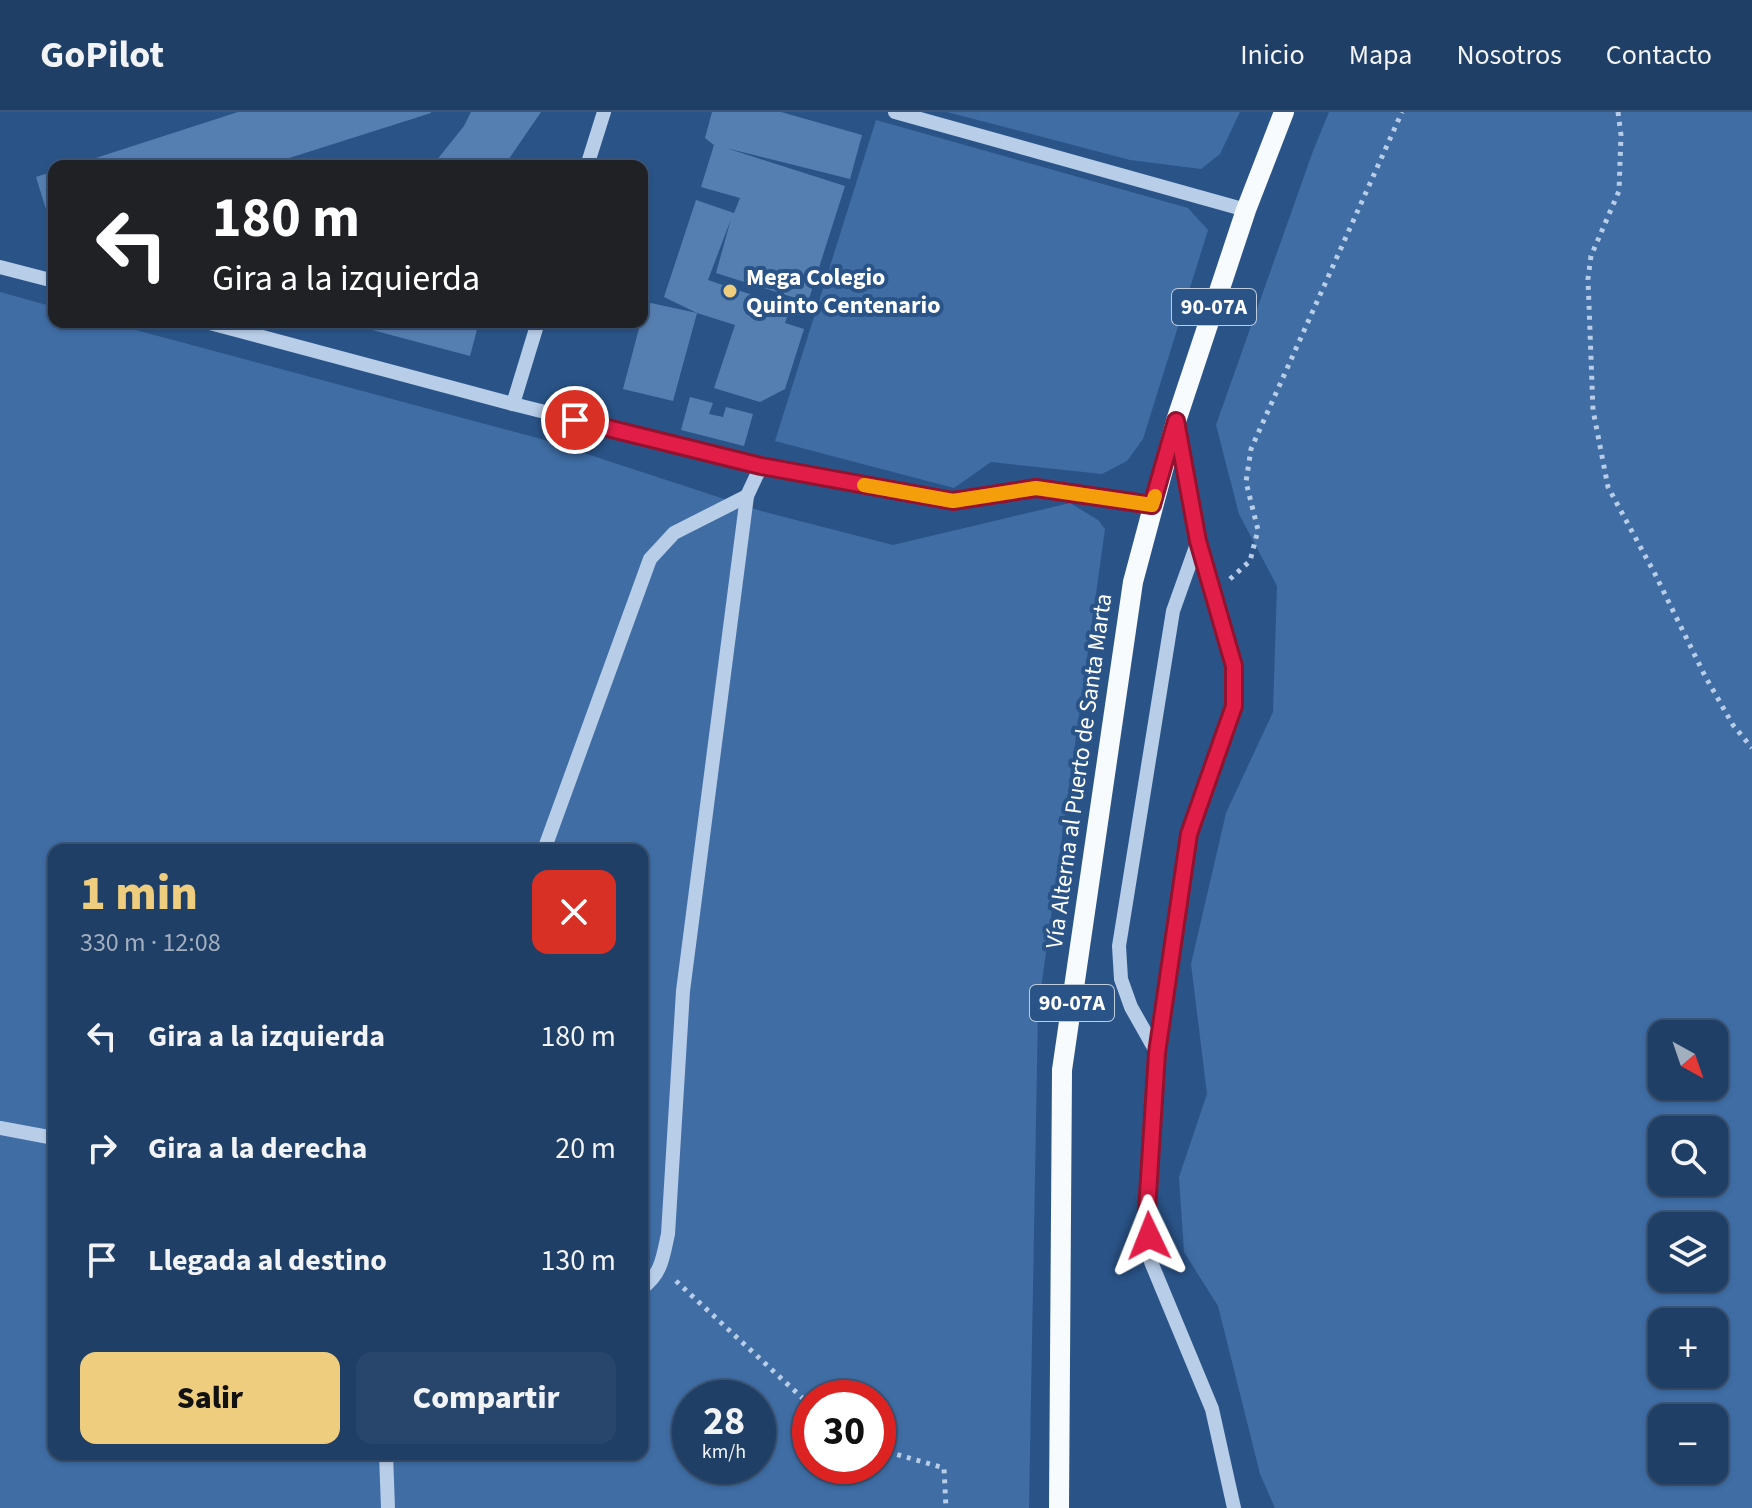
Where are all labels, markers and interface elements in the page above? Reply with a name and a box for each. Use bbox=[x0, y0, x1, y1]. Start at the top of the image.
text: GoPilot bbox=[40, 28, 164, 82]
text: Inicio bbox=[1240, 35, 1305, 75]
text: Mapa bbox=[1349, 35, 1412, 75]
text: Nosotros bbox=[1456, 35, 1562, 75]
text: Contacto bbox=[1606, 35, 1712, 75]
text: 180 m bbox=[212, 179, 360, 258]
icon: left bbox=[80, 192, 184, 296]
text: Gira a la izquierda bbox=[212, 253, 480, 304]
place label: Mega Colegio Quinto Centenario bbox=[746, 260, 940, 323]
marker: Mega Colegio Quinto Centenario bbox=[721, 282, 739, 300]
road number: 90-07A bbox=[1172, 289, 1256, 325]
pin bbox=[541, 386, 609, 454]
icon: arrive bbox=[553, 398, 597, 442]
street label: Vía Alterna al Puerto de Santa Marta bbox=[1037, 591, 1121, 951]
text: 1 min bbox=[80, 860, 198, 928]
button: close bbox=[532, 870, 616, 954]
text: 330 m · 12:08 bbox=[80, 924, 221, 961]
road number: 90-07A bbox=[1030, 985, 1114, 1021]
icon: left bbox=[80, 1014, 124, 1058]
text: Gira a la izquierda bbox=[148, 1015, 385, 1058]
text: 180 m bbox=[540, 1015, 616, 1058]
north arrow bbox=[1648, 1020, 1728, 1100]
map controls bbox=[1648, 1020, 1728, 1484]
button: search bbox=[1648, 1116, 1728, 1196]
icon: right bbox=[80, 1126, 124, 1170]
text: Gira a la derecha bbox=[148, 1127, 367, 1170]
text: 20 m bbox=[555, 1127, 616, 1170]
position arrow bbox=[1107, 1194, 1191, 1278]
button: layers bbox=[1648, 1212, 1728, 1292]
icon: arrive bbox=[80, 1238, 124, 1282]
text: Llegada al destino bbox=[148, 1239, 387, 1282]
text: 130 m bbox=[540, 1239, 616, 1282]
button: + bbox=[1648, 1308, 1728, 1388]
button: Salir bbox=[80, 1352, 340, 1444]
button: Compartir bbox=[356, 1352, 616, 1444]
speed limit sign: 30 bbox=[792, 1380, 896, 1484]
text: 28 bbox=[703, 1393, 745, 1450]
button: − bbox=[1648, 1404, 1728, 1484]
text: km/h bbox=[702, 1438, 746, 1466]

